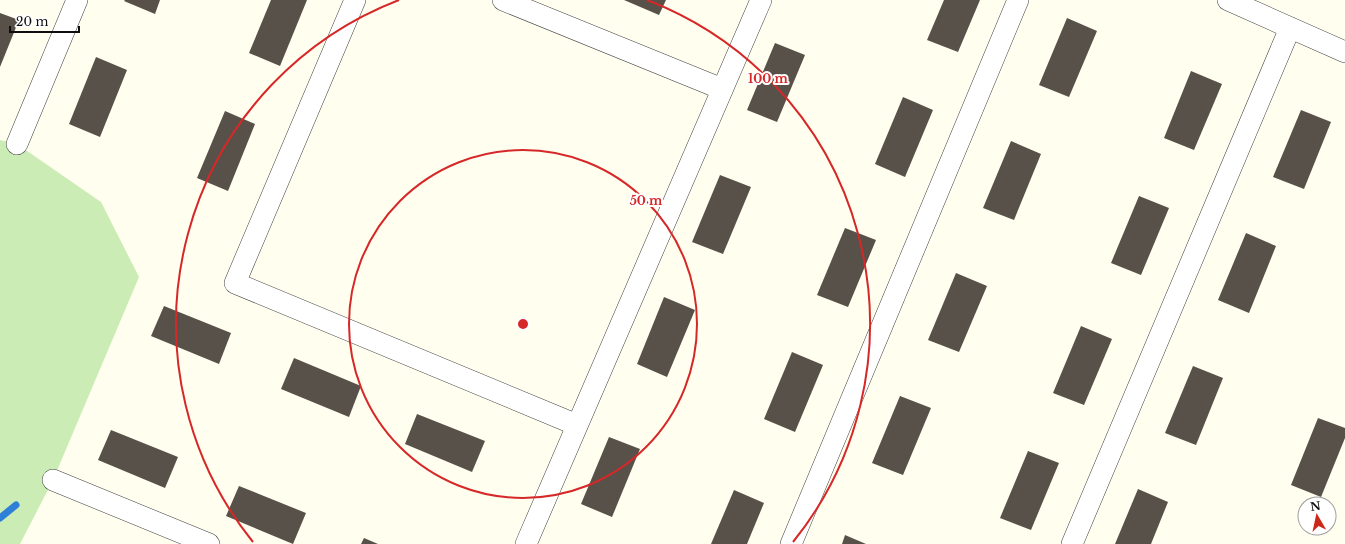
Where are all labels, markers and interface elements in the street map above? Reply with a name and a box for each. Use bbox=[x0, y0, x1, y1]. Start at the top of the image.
scale bar bbox=[10, 8, 79, 34]
text: 20 m bbox=[16, 14, 48, 29]
text: 100 m bbox=[748, 71, 789, 86]
text: 50 m bbox=[630, 193, 663, 208]
centre of rings bbox=[516, 317, 530, 331]
north arrow bbox=[1297, 496, 1337, 536]
text: N bbox=[1309, 498, 1322, 514]

